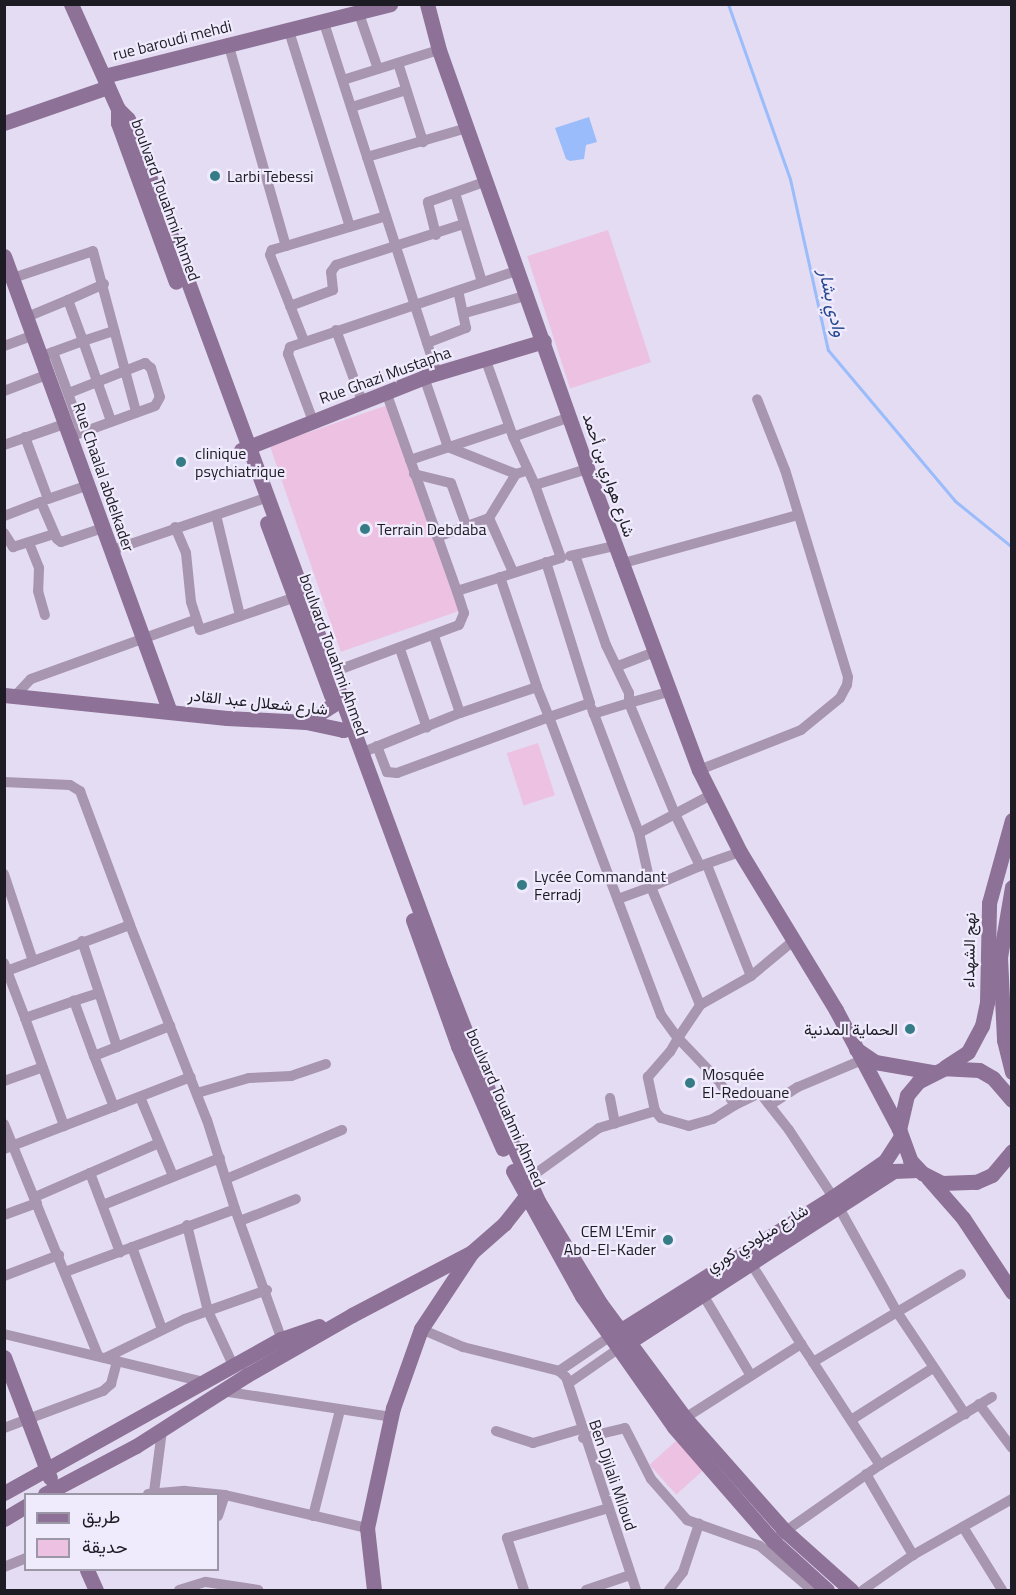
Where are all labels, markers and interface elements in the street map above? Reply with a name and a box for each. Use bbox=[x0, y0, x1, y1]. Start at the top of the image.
street label: rue baroudi mehdi bbox=[111, 16, 233, 64]
street label: boulvard Touahmi Ahmed bbox=[128, 116, 204, 284]
place label: Larbi Tebessi bbox=[227, 166, 314, 186]
marker: Larbi Tebessi bbox=[208, 169, 222, 183]
water label: وادي بشار bbox=[814, 267, 850, 339]
street label: Rue Ghazi Mustapha bbox=[317, 342, 453, 408]
street label: Rue Chaalal abdelkader bbox=[69, 400, 139, 554]
street label: شارع هواري بن أحمد bbox=[579, 411, 639, 539]
place label: clinique psychiatrique bbox=[195, 443, 285, 481]
marker: clinique psychiatrique bbox=[172, 453, 190, 471]
place label: Terrain Debdaba bbox=[377, 519, 486, 539]
marker: Terrain Debdaba bbox=[358, 522, 372, 536]
street label: boulvard Touahmi Ahmed bbox=[296, 571, 372, 739]
street label: شارع شعلال عبد القادر bbox=[187, 685, 329, 719]
place label: Lycée Commandant Ferradj bbox=[534, 866, 666, 904]
marker: Lycée Commandant Ferradj bbox=[515, 878, 529, 892]
street label: نهج الشهداء bbox=[959, 912, 979, 988]
place label: الحماية المدنية bbox=[804, 1019, 898, 1039]
marker: الحماية المدنية bbox=[903, 1022, 917, 1036]
street label: boulvard Touahmi Ahmed bbox=[462, 1026, 550, 1190]
place label: Mosquée El-Redouane bbox=[702, 1064, 789, 1102]
marker: Mosquée El-Redouane bbox=[683, 1076, 697, 1090]
street label: شارع ميلودي كوري bbox=[702, 1200, 812, 1276]
place label: CEM L'Emir Abd-El-Kader bbox=[564, 1221, 656, 1259]
marker: CEM L'Emir Abd-El-Kader bbox=[661, 1233, 675, 1247]
street label: Ben Djilali Miloud bbox=[585, 1417, 641, 1533]
legend bbox=[24, 1493, 219, 1571]
text: طريق bbox=[82, 1503, 120, 1530]
text: حديقة bbox=[82, 1533, 128, 1560]

